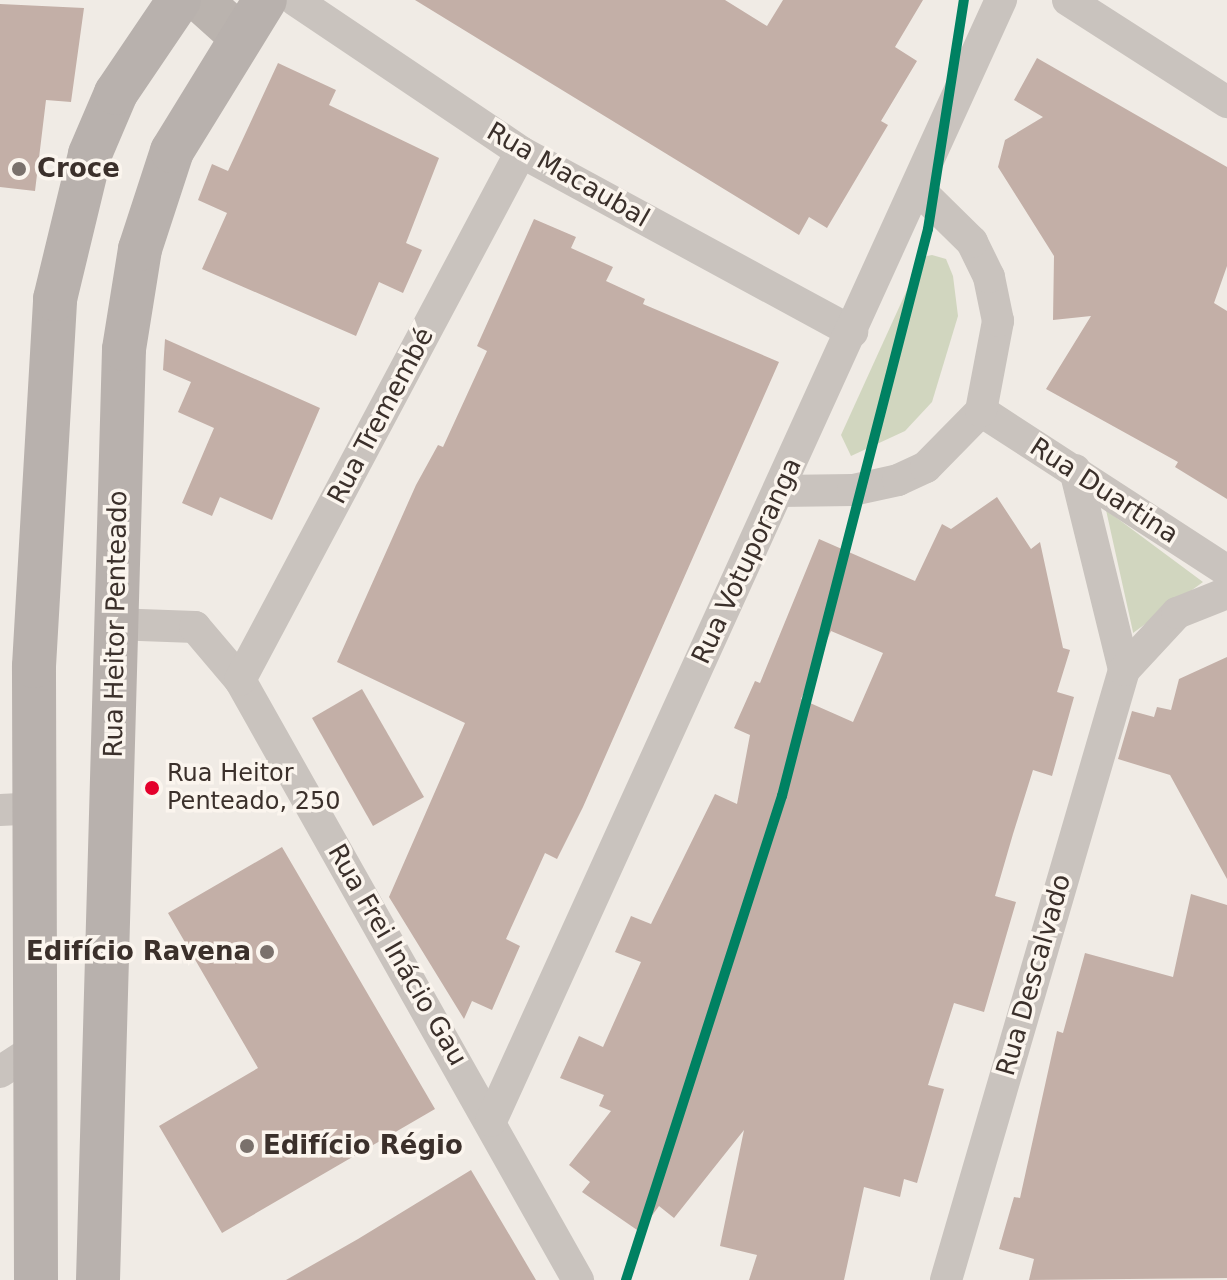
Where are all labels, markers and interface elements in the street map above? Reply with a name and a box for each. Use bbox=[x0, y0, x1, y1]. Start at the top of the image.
street label: Rua Macaubal bbox=[481, 116, 655, 234]
place label: Croce bbox=[37, 153, 120, 185]
marker: Croce bbox=[8, 158, 30, 180]
street label: Rua Tremembé bbox=[321, 323, 441, 509]
street label: Rua Duartina bbox=[1024, 431, 1184, 551]
street label: Rua Votuporanga bbox=[686, 453, 808, 669]
street label: Rua Heitor Penteado bbox=[98, 490, 134, 758]
place label: Rua Heitor Penteado, 250 bbox=[167, 760, 340, 816]
marker: Rua Heitor Penteado, 250 bbox=[144, 780, 160, 796]
street label: Rua Frei Inácio Gau bbox=[321, 839, 473, 1071]
street label: Rua Descalvado bbox=[990, 871, 1078, 1079]
place label: Edifício Ravena bbox=[26, 936, 251, 968]
marker: Edifício Ravena bbox=[258, 943, 276, 961]
place label: Edifício Régio bbox=[263, 1130, 463, 1162]
marker: Edifício Régio bbox=[238, 1137, 256, 1155]

